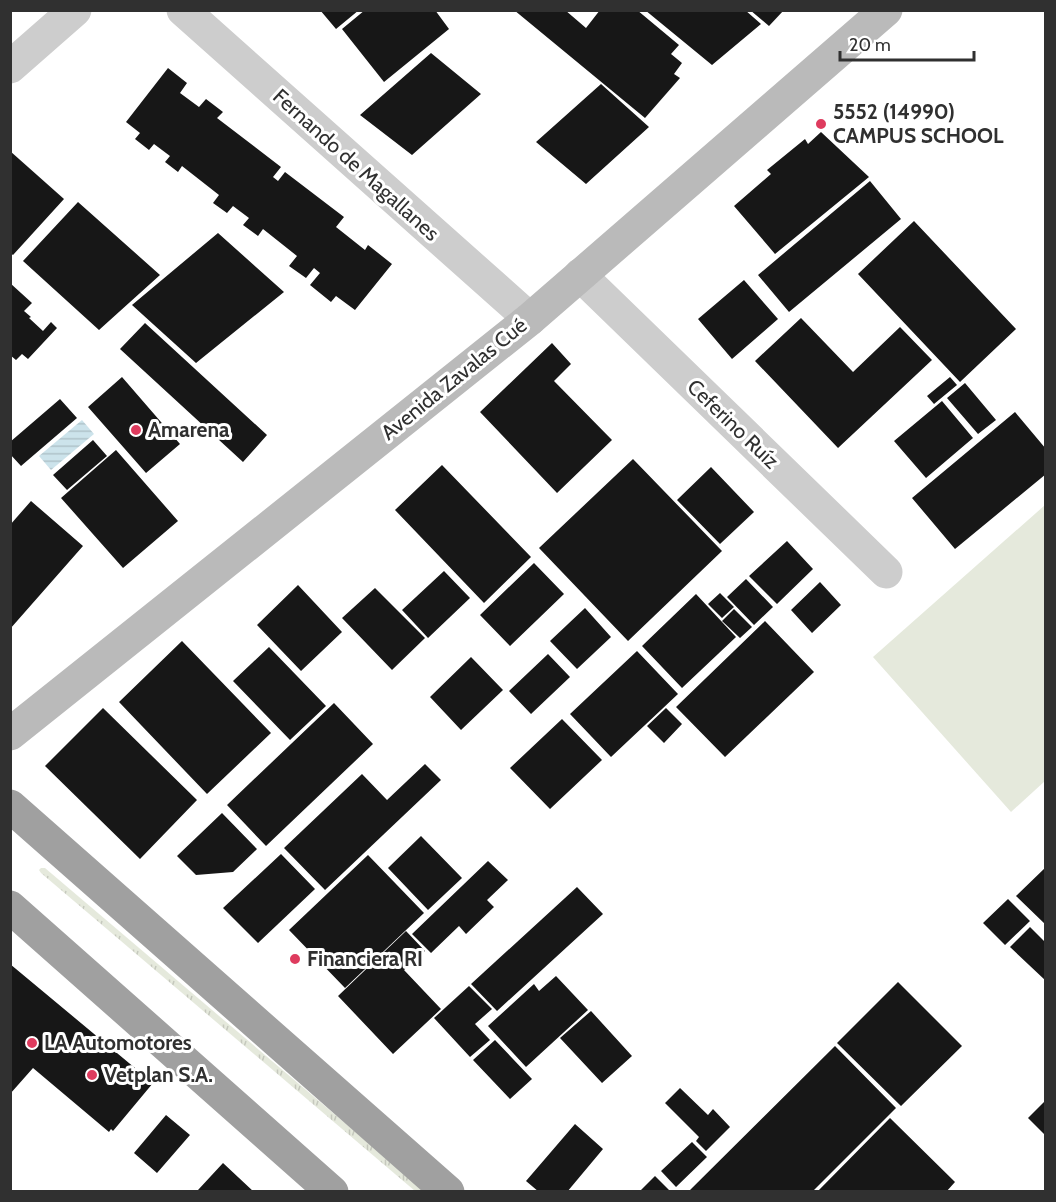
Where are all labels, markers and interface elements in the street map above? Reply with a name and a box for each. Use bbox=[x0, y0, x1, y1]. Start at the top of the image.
scale bar bbox=[840, 24, 974, 62]
text: 20 m bbox=[849, 34, 891, 56]
street label: Fernando de Magallanes bbox=[268, 83, 445, 246]
place label: 5552 (14990) CAMPUS SCHOOL bbox=[833, 99, 1004, 148]
marker: 5552 (14990) CAMPUS SCHOOL bbox=[814, 117, 828, 131]
street label: Avenida Zavalas Cué bbox=[376, 312, 532, 445]
street label: Ceferino Ruíz bbox=[682, 374, 784, 474]
place label: Amarena bbox=[148, 417, 230, 442]
marker: Amarena bbox=[129, 423, 143, 437]
place label: Financiera RI bbox=[307, 946, 423, 971]
marker: Financiera RI bbox=[288, 952, 302, 966]
place label: LA Automotores bbox=[44, 1030, 192, 1055]
marker: LA Automotores bbox=[25, 1036, 39, 1050]
place label: Vetplan S.A. bbox=[104, 1062, 213, 1087]
marker: Vetplan S.A. bbox=[85, 1068, 99, 1082]

